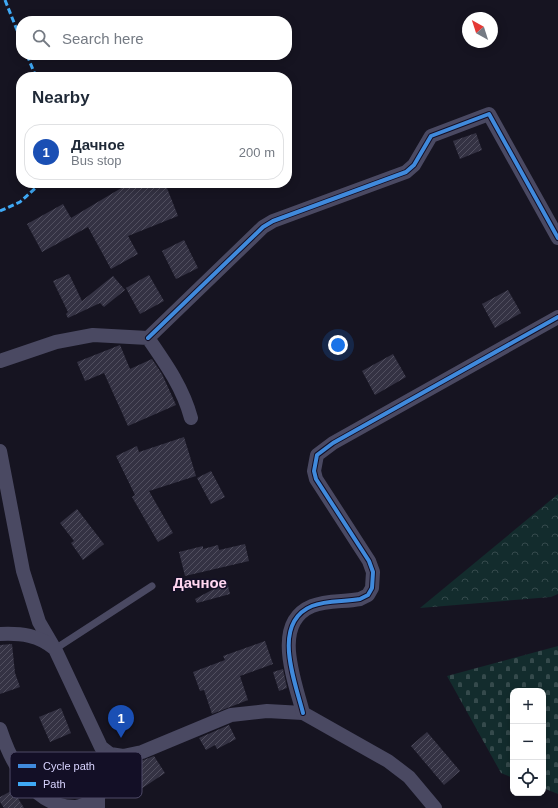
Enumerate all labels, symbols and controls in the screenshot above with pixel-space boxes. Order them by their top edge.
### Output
north arrow [462,12,498,48]
search box [16,16,292,60]
icon: search [30,27,52,49]
text: Search here [62,30,144,47]
text: Nearby [32,88,90,107]
text: Дачное [71,136,125,153]
text: 1 [42,145,50,160]
text: 200 m [239,145,275,160]
text: Bus stop [71,153,122,168]
your location [328,335,348,355]
district label: Дачное [173,574,227,591]
map controls [510,688,546,796]
button: + [510,688,546,724]
pin: 1 [108,705,134,738]
button: − [510,724,546,760]
legend [10,752,142,798]
text: Cycle path [43,760,95,772]
button: locate [510,760,546,796]
text: Path [43,778,66,790]

